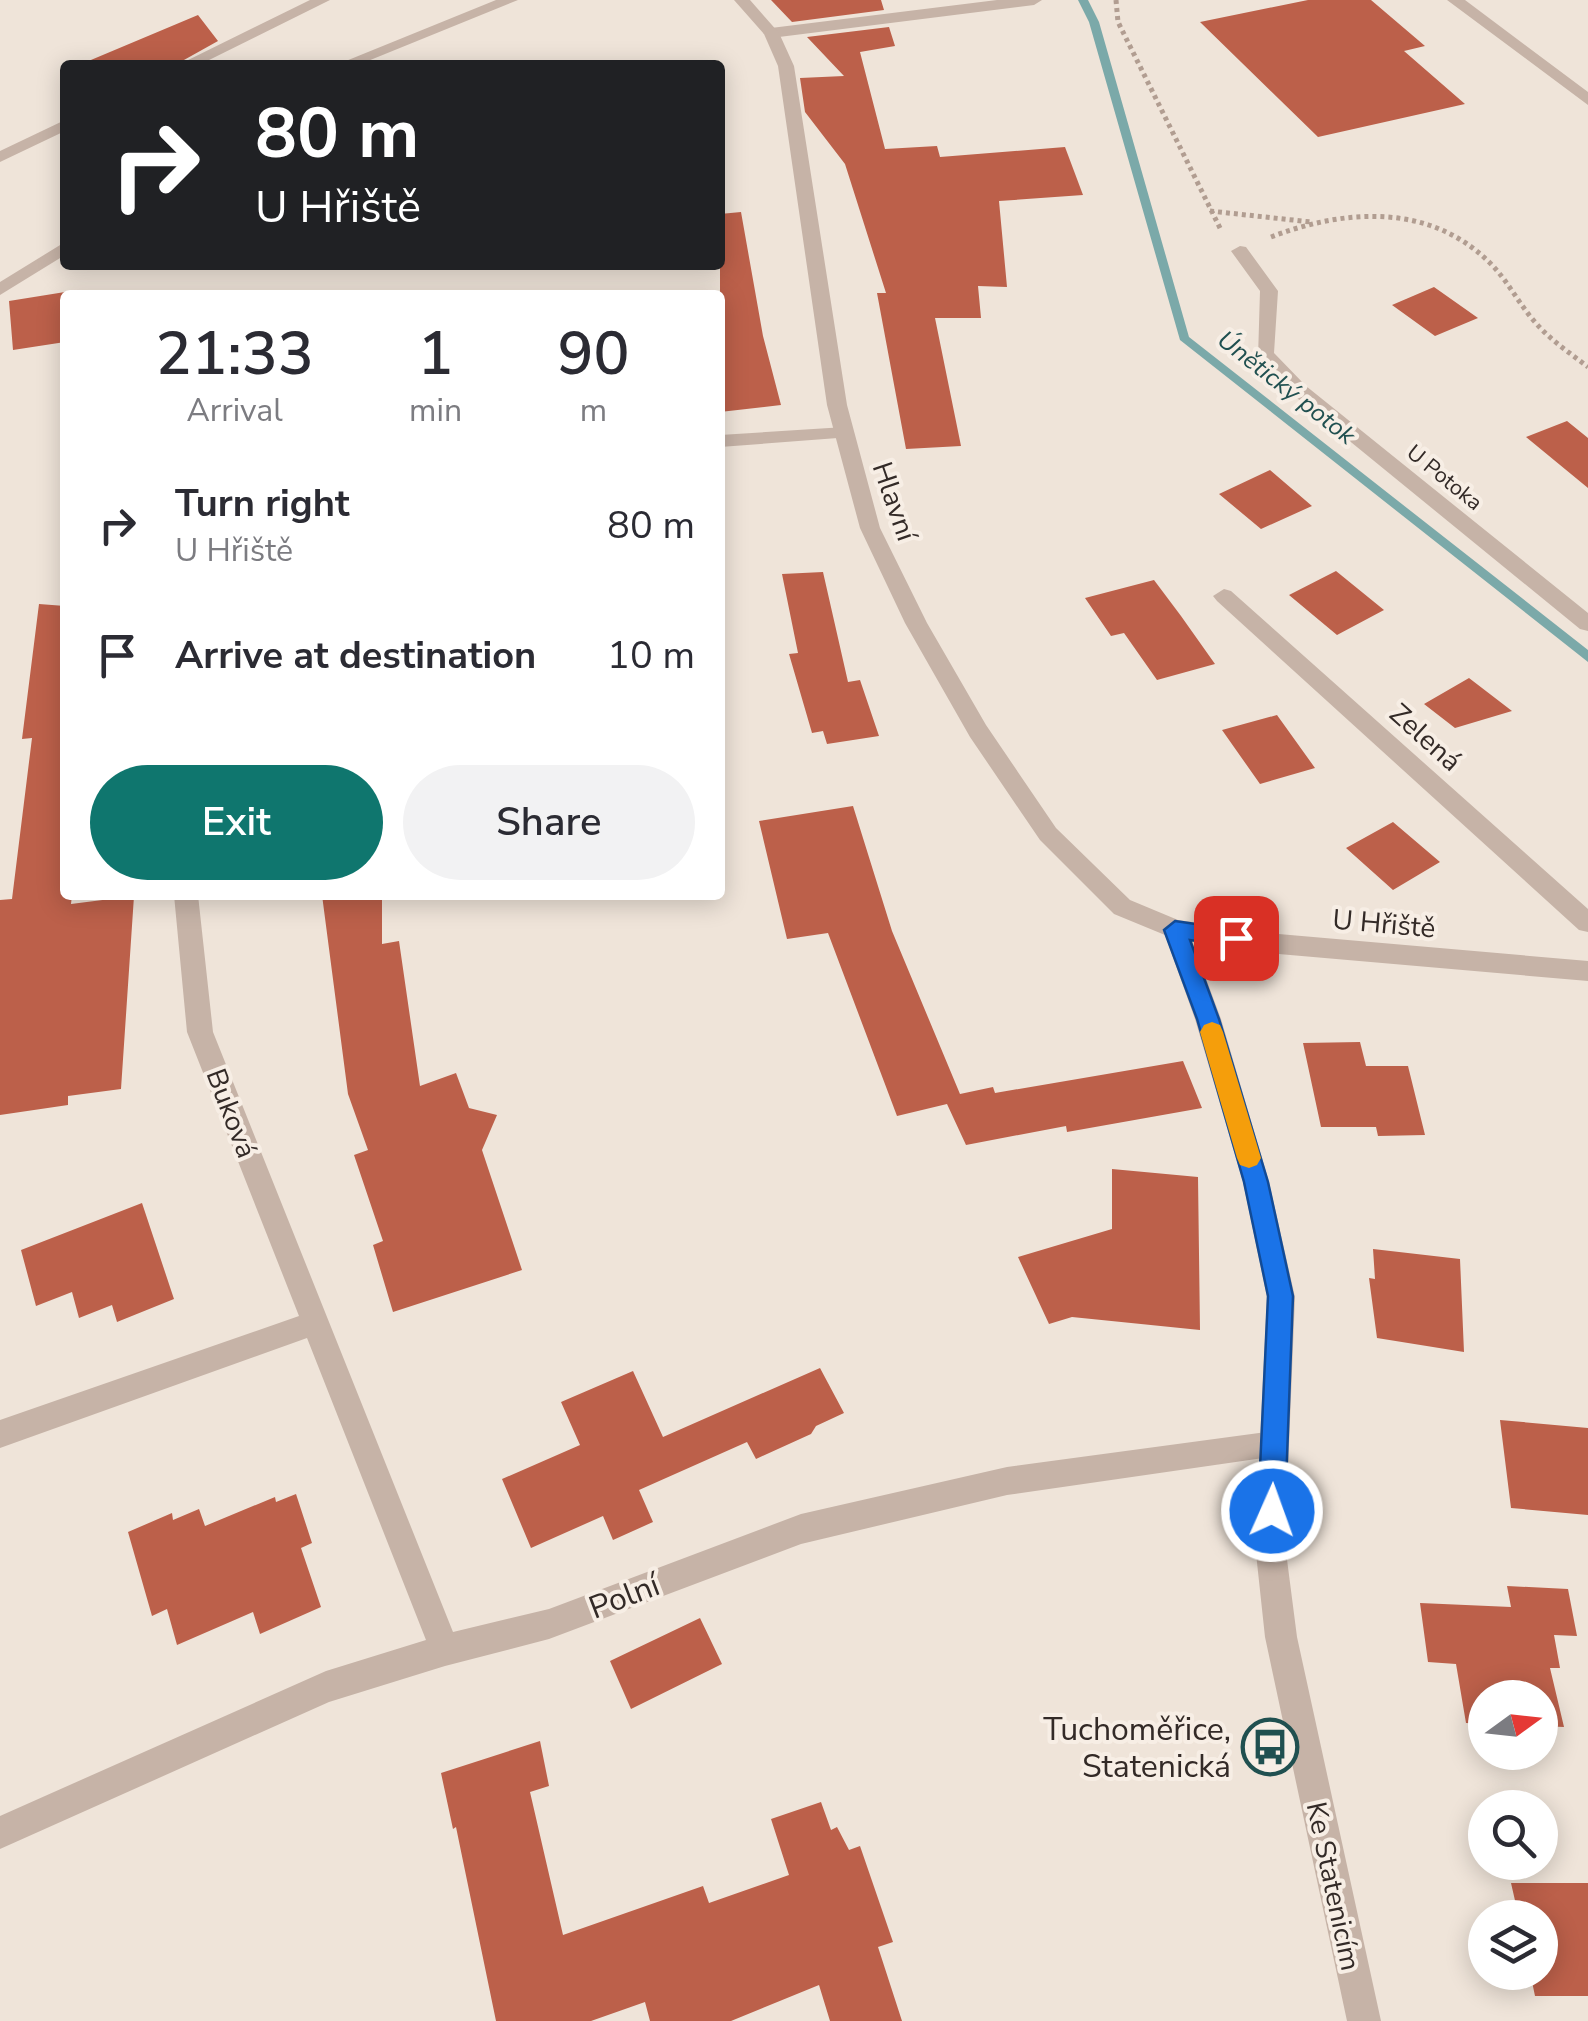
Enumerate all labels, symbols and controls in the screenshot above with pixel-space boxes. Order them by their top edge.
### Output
text: 80 m [255,86,419,182]
icon: right [90,100,220,230]
text: U Hřiště [255,177,421,238]
text: 21:33 [155,313,314,395]
text: 1 [418,313,454,395]
text: 90 [558,313,630,395]
water label: Únětický potok [1210,323,1364,453]
text: Arrival [186,389,283,432]
text: min [409,389,462,432]
text: m [580,389,607,432]
street label: U Potoka [1400,438,1489,518]
street label: Hlavní [863,457,926,547]
text: Turn right [175,478,350,529]
icon: right [90,498,145,553]
text: 80 m [607,500,695,551]
text: U Hřiště [175,529,293,572]
icon: arrive [90,628,145,683]
text: Arrive at destination [175,630,536,681]
text: 10 m [607,630,695,681]
street label: Zelená [1381,695,1470,780]
button: Exit [90,765,383,880]
button: Share [403,765,695,880]
pin [1194,896,1279,981]
street label: U Hřiště [1331,901,1437,947]
icon: arrive [1209,911,1264,966]
street label: Buková [197,1063,265,1163]
position arrow [1220,1459,1324,1563]
street label: Polní [583,1563,667,1630]
north arrow [1468,1680,1558,1770]
map controls [1468,1680,1558,1990]
place label: Tuchoměřice, Statenická [1043,1708,1231,1788]
bus stop icon: Tuchoměřice, Statenická [1240,1717,1300,1777]
button: search [1468,1790,1558,1880]
street label: Ke Statenicím [1297,1798,1369,1974]
button: layers [1468,1900,1558,1990]

